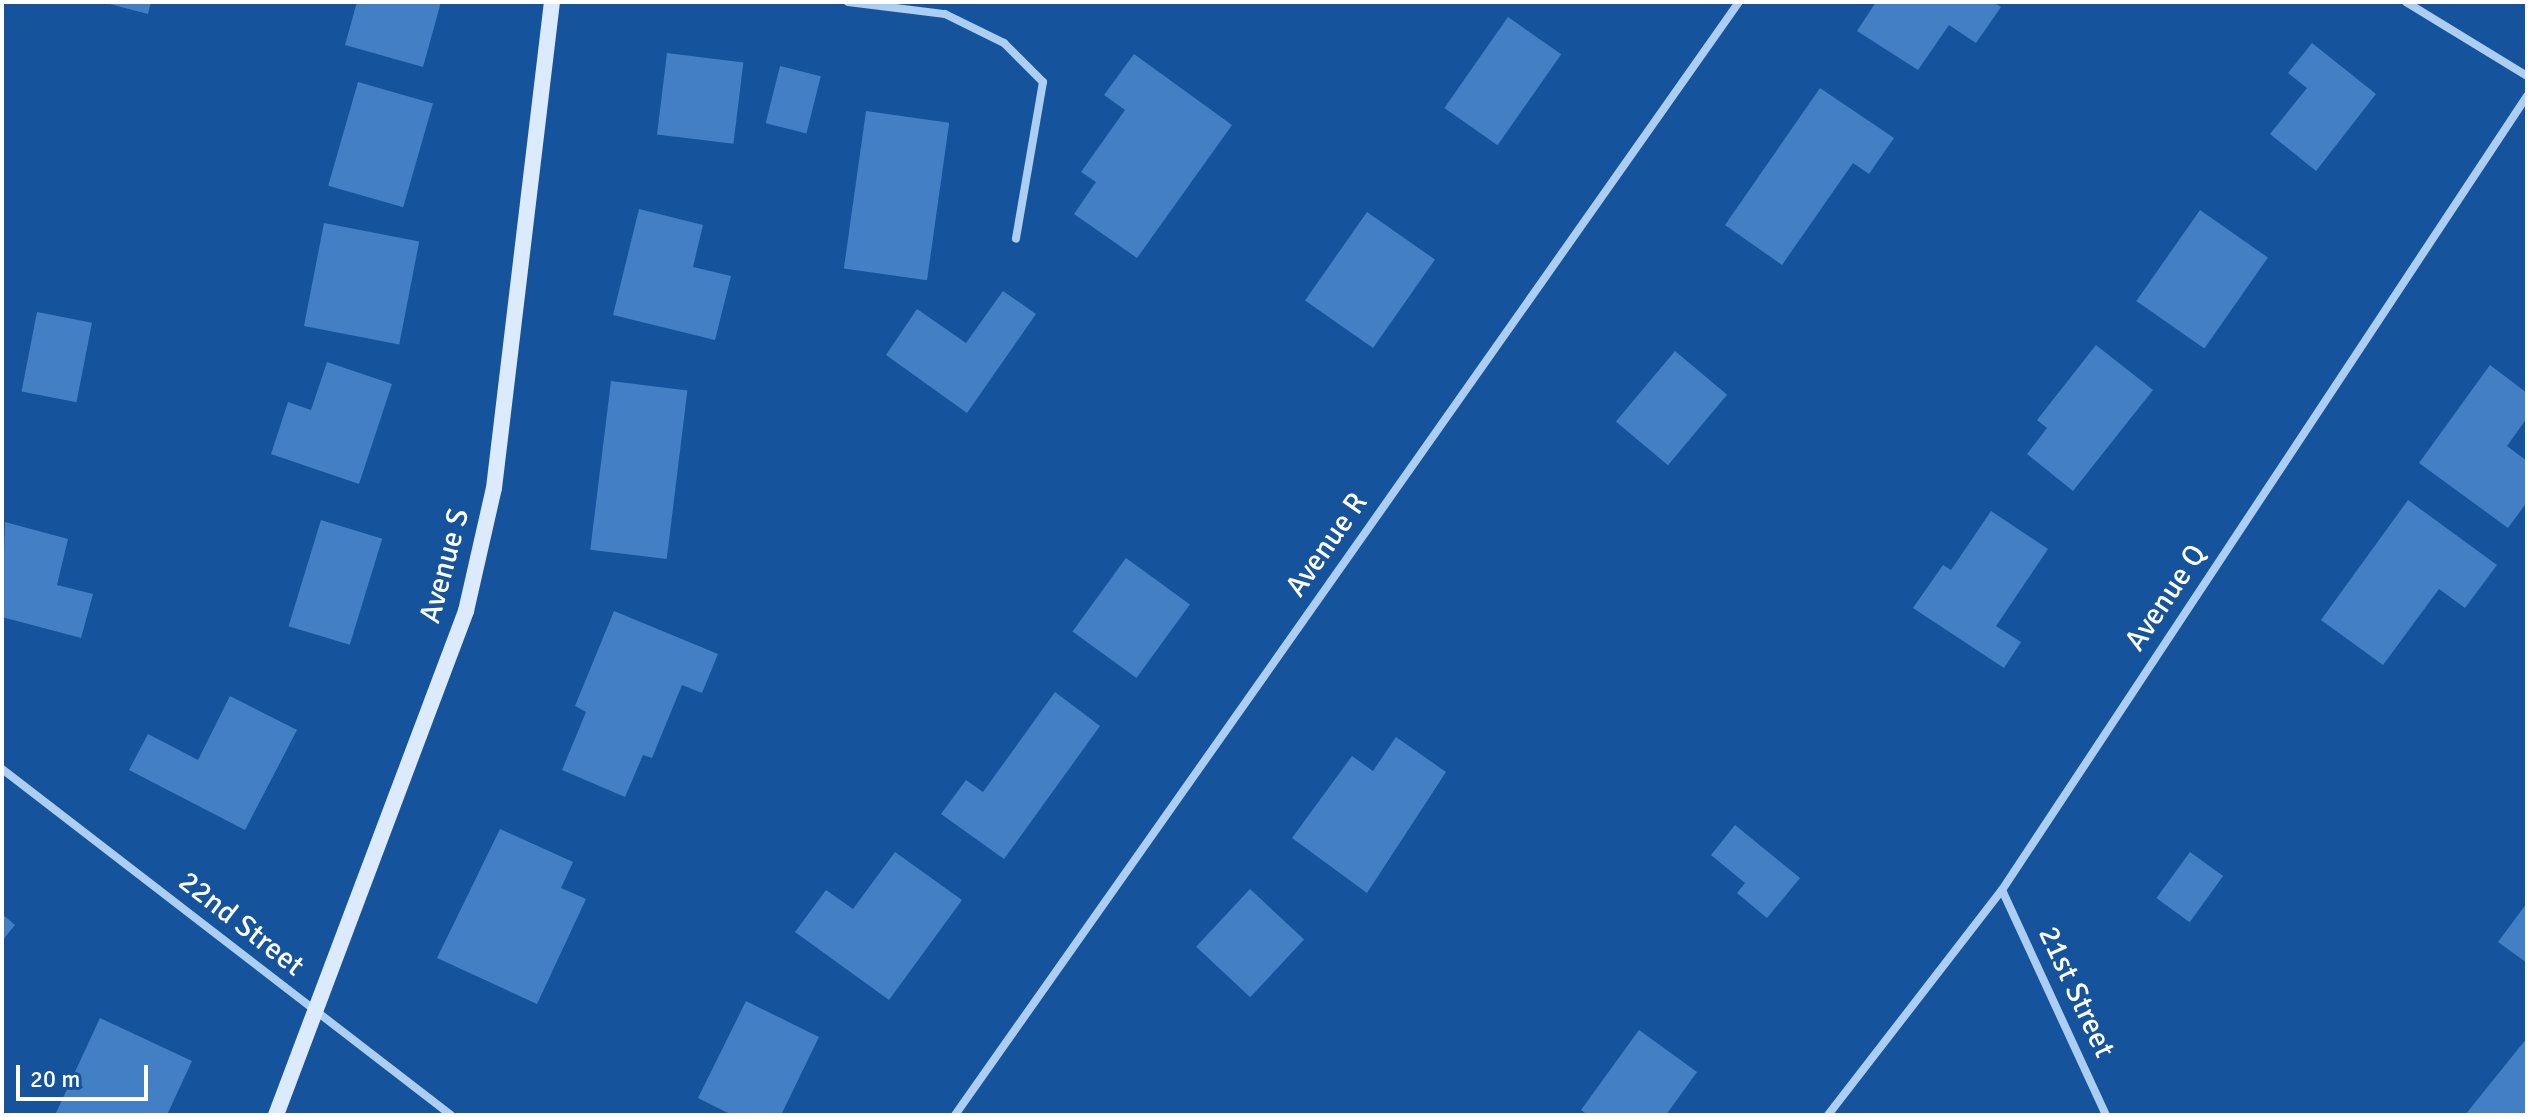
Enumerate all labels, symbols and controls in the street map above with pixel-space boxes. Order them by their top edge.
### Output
street label: Avenue R [1278,486,1376,604]
street label: Avenue S [412,505,478,627]
street label: Avenue Q [2118,538,2214,658]
street label: 22nd Street [171,864,311,984]
street label: 21st Street [2030,921,2122,1063]
scale bar [20,1049,152,1099]
text: 20 m [30,1064,80,1094]

